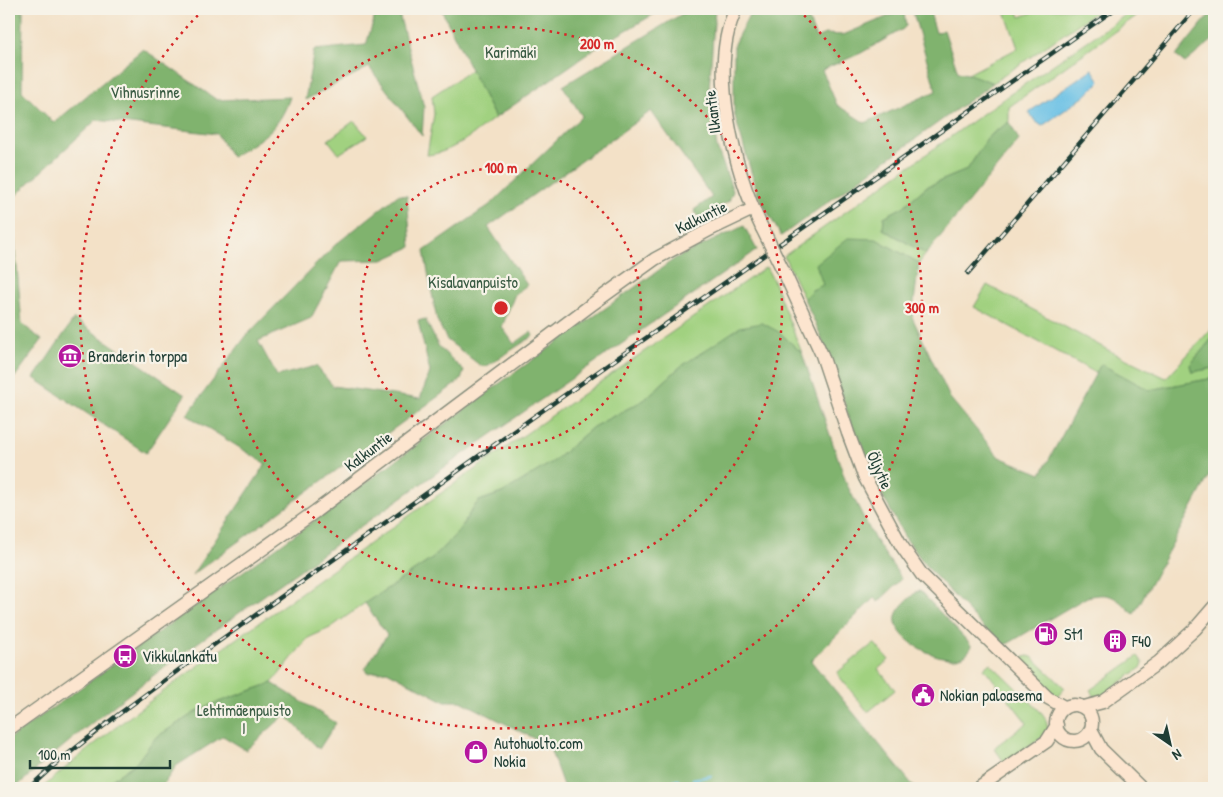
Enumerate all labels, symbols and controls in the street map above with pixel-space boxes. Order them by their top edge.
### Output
text: 200 m [580,33,614,54]
park label: Karimäki [485,41,537,63]
park label: Vihnusrinne [110,81,180,103]
street label: Ilkantie [698,88,726,135]
text: 100 m [485,157,517,178]
street label: Kalkuntie [672,195,731,239]
park label: Kisalavanpuisto [428,271,518,293]
text: 300 m [905,297,939,318]
centre of rings [492,299,510,317]
museum icon: Branderin torppa [57,343,83,369]
place label: Branderin torppa [88,345,187,367]
street label: Kalkuntie [340,425,397,476]
street label: Öljytie [862,448,898,493]
fuel station icon: St1 [1033,621,1059,647]
place label: St1 [1064,623,1083,645]
building icon: F40 [1102,628,1128,654]
place label: F40 [1131,630,1151,652]
bus stop icon: Vikkulankatu [112,643,138,669]
place label: Vikkulankatu [142,645,217,667]
public building icon: Nokian paloasema [910,682,936,708]
place label: Nokian paloasema [940,684,1042,706]
park label: Lehtimäenpuisto I [197,699,291,739]
north arrow [1146,720,1196,770]
place label: Autohuolto.com Nokia [494,732,583,772]
scale bar [30,737,170,769]
shop icon: Autohuolto.com Nokia [463,739,489,765]
text: 100 m [38,744,71,765]
text: N [1169,745,1186,765]

